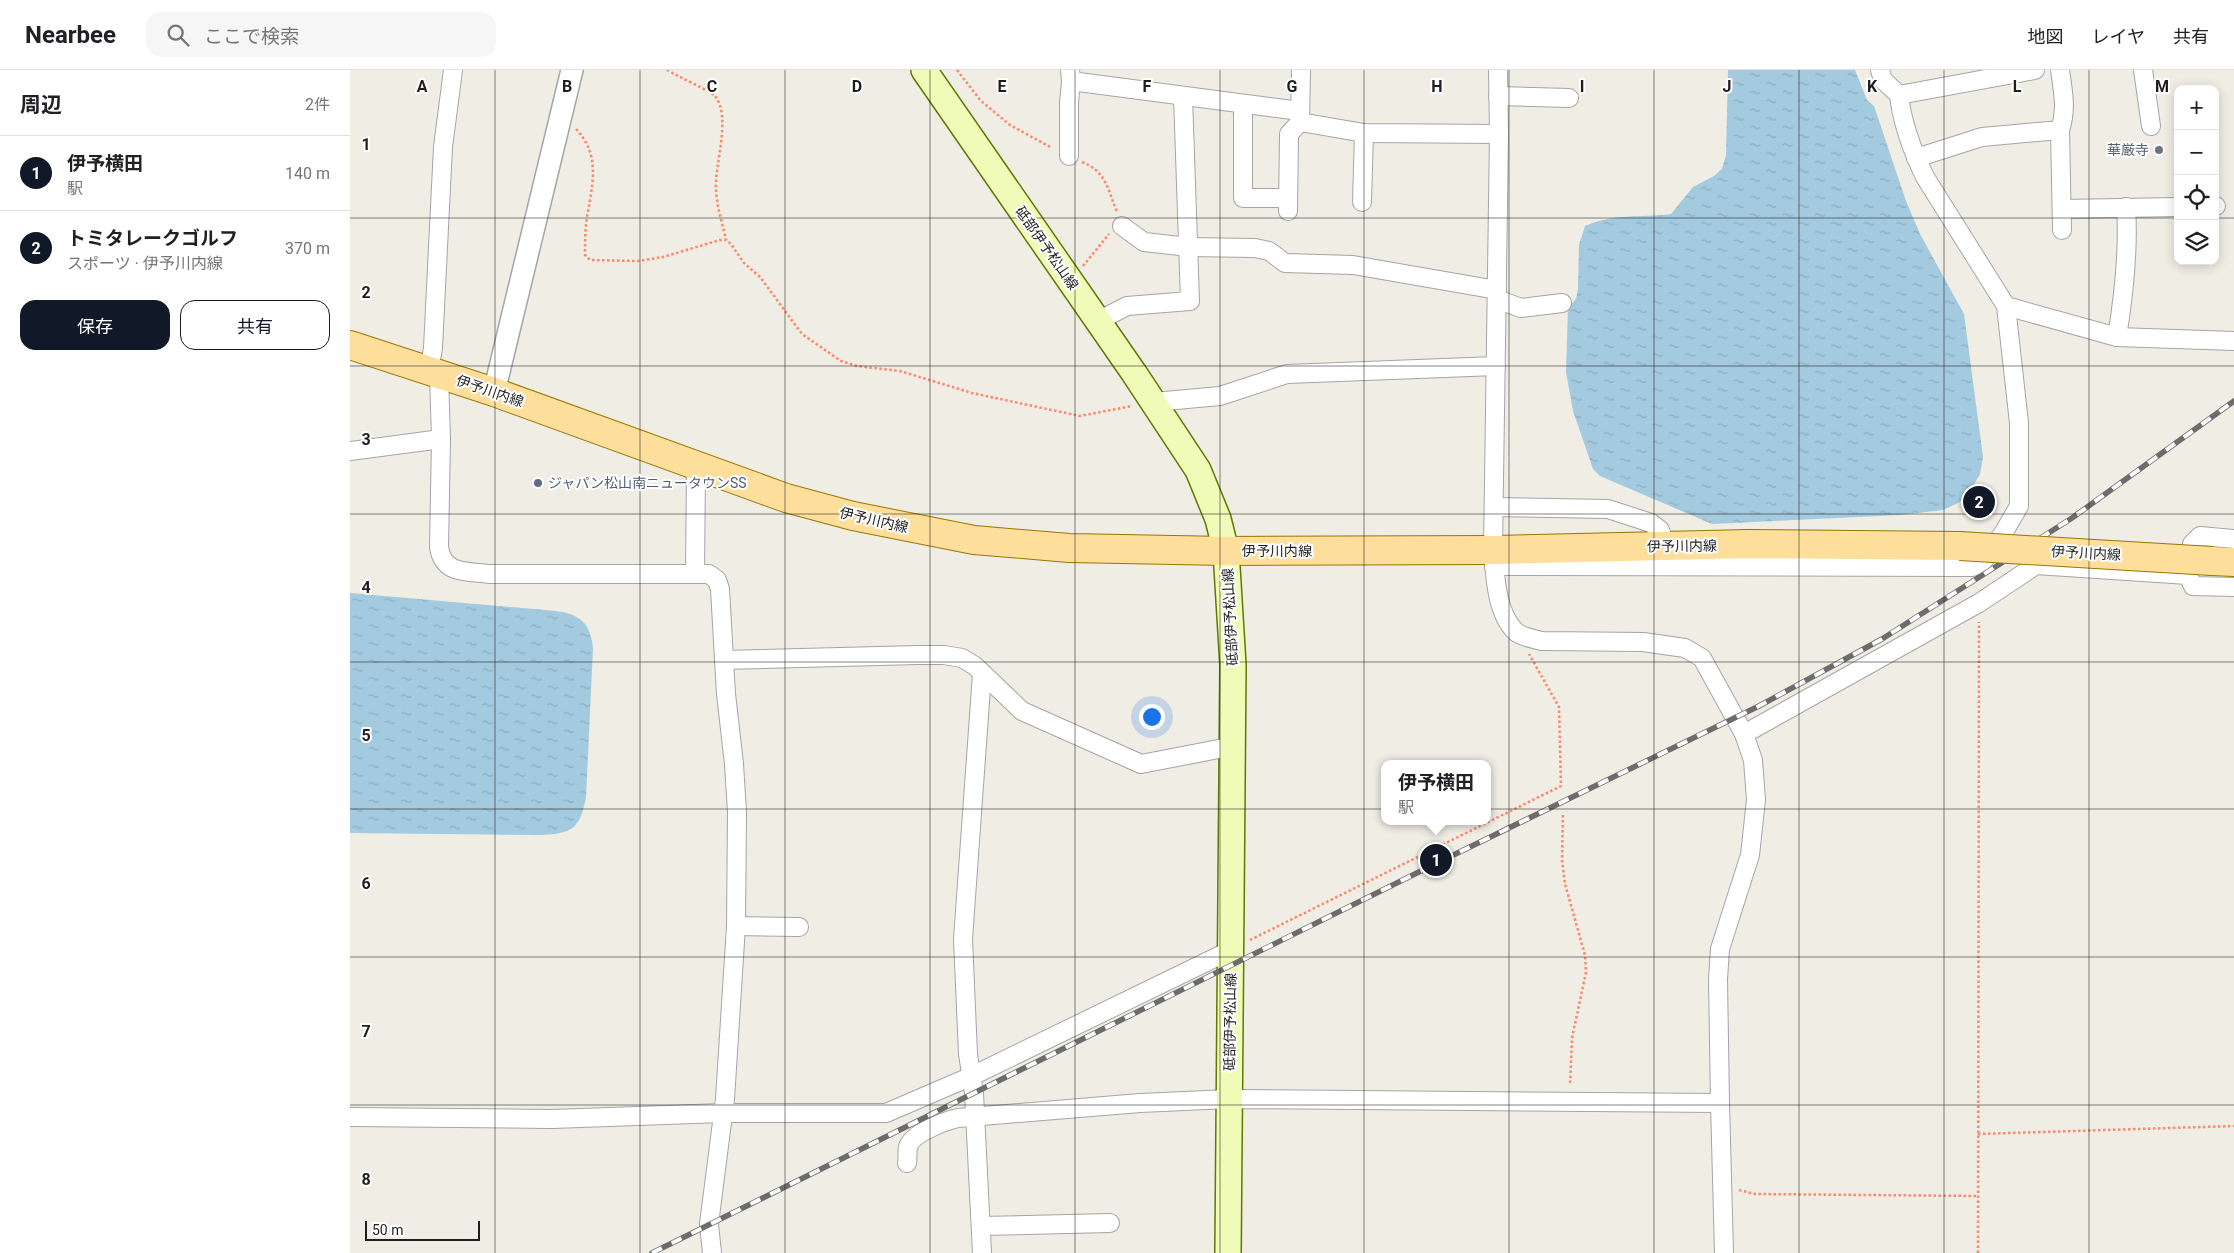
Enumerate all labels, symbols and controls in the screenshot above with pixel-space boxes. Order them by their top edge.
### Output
search box [146,12,496,57]
text: Nearbee [25,21,116,49]
icon: search [164,21,192,49]
text: ここで検索 [204,25,299,48]
text: 地図 [2028,26,2064,47]
text: レイヤ [2092,26,2145,47]
text: 共有 [2173,26,2209,47]
text: A [417,77,428,96]
text: B [562,77,572,96]
text: C [707,77,717,96]
text: D [852,77,862,96]
text: E [998,77,1007,96]
text: F [1143,77,1152,96]
text: G [1287,77,1298,96]
text: H [1431,77,1443,96]
text: I [1580,77,1584,96]
text: J [1723,77,1731,96]
text: K [1867,77,1878,96]
text: L [2013,77,2022,96]
text: M [2155,77,2169,96]
map controls [2174,85,2219,265]
button: + [2174,85,2219,130]
text: 周辺 [20,93,62,117]
text: 2件 [305,95,330,114]
button: − [2174,130,2219,175]
text: 1 [361,135,371,154]
place label: 華厳寺 [2107,142,2149,158]
marker: 華厳寺 [2153,144,2165,156]
text: 伊予横田 [67,152,143,175]
text: 1 [31,164,41,183]
text: 140 m [285,164,330,183]
button: locate [2174,175,2219,220]
text: 駅 [67,179,83,198]
street label: 砥部伊予松山線 [1012,203,1082,293]
button: layers [2174,220,2219,265]
text: トミタレークゴルフ [67,227,238,250]
text: 2 [31,239,41,258]
text: 370 m [285,239,330,258]
text: スポーツ · 伊予川内線 [67,254,223,273]
text: 2 [361,283,371,302]
button: 保存 [20,300,170,350]
button: 共有 [180,300,330,350]
street label: 伊予川内線 [454,372,526,410]
text: 3 [361,430,371,449]
place label: ジャパン松山南ニュータウンSS [548,475,747,491]
marker: ジャパン松山南ニュータウンSS [532,477,544,489]
pin: 2 [1963,483,1995,521]
street label: 伊予川内線 [838,504,910,536]
street label: 伊予川内線 [1647,537,1717,555]
street label: 伊予川内線 [1242,543,1312,559]
street label: 伊予川内線 [2051,543,2121,563]
street label: 砥部伊予松山線 [1219,568,1241,666]
text: 4 [361,578,371,597]
your location [1139,704,1165,730]
text: 5 [361,726,371,745]
popup [1381,760,1491,825]
text: 伊予横田 [1398,771,1474,794]
text: 駅 [1398,798,1414,817]
pin: 1 [1420,841,1452,879]
text: 6 [361,874,371,893]
street label: 砥部伊予松山線 [1221,973,1239,1071]
text: 7 [361,1022,371,1041]
text: 8 [361,1170,371,1189]
scale bar [365,1218,480,1241]
text: 50 m [372,1222,404,1238]

